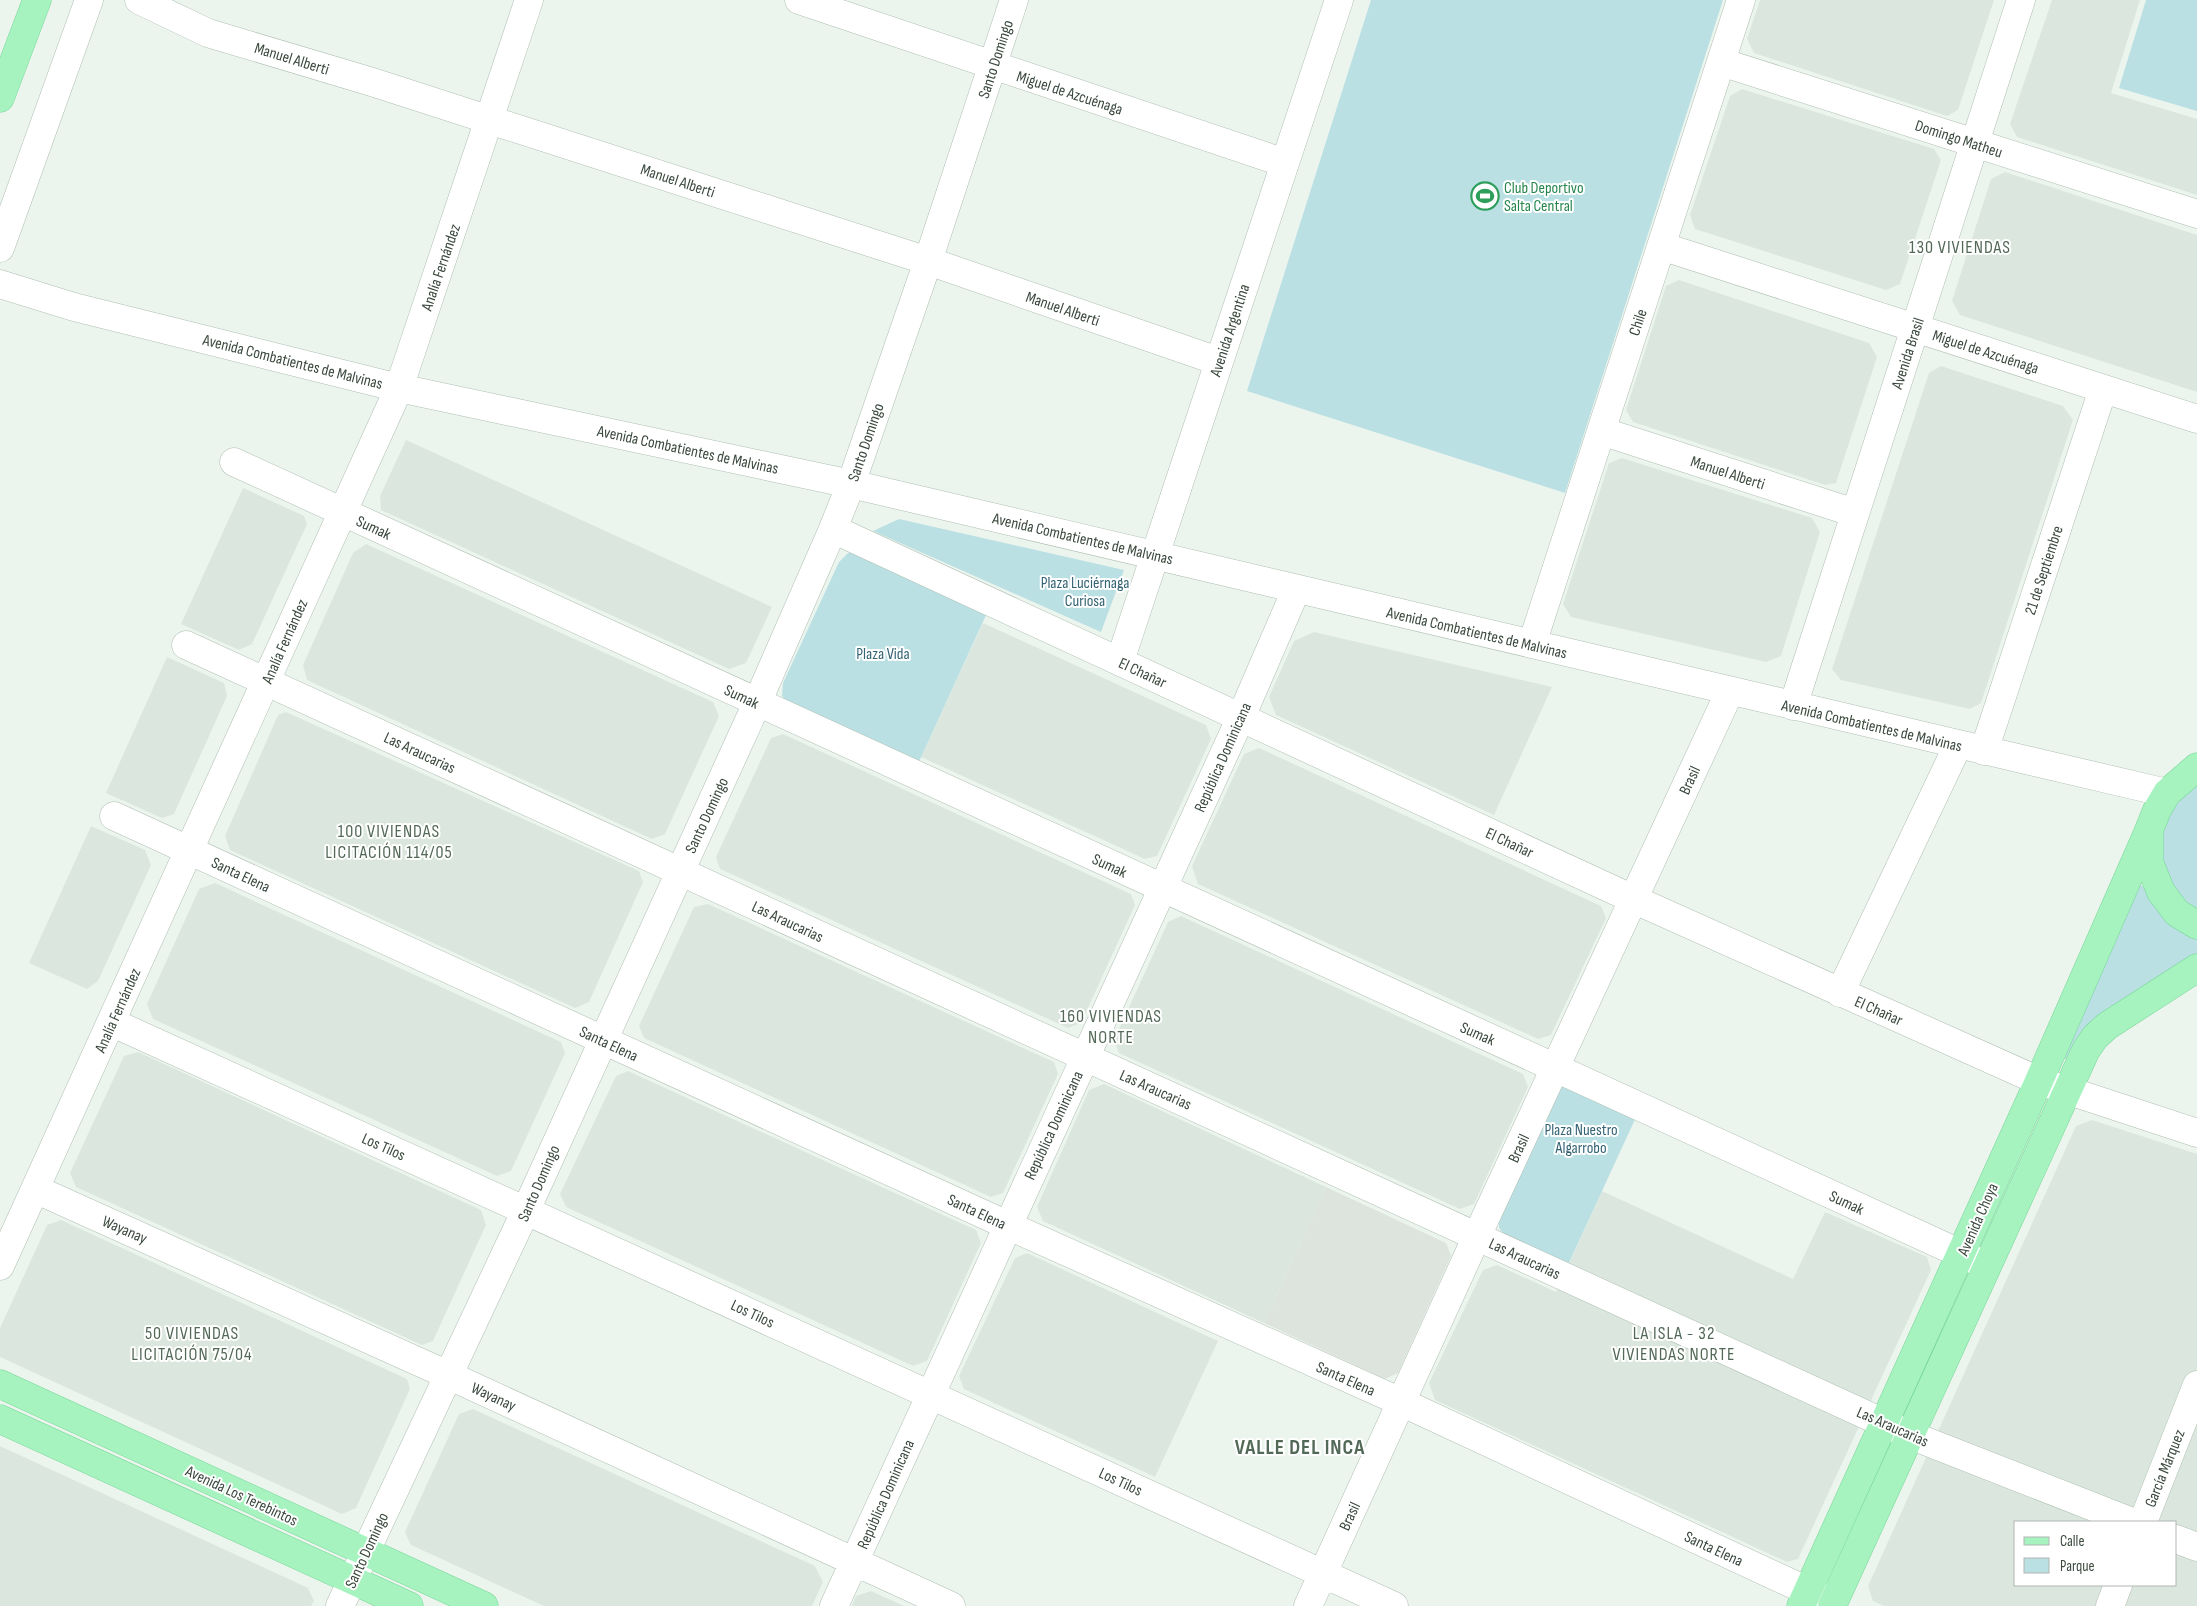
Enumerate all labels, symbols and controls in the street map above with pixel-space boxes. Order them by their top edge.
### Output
street label: Santo Domingo [975,18,1018,101]
street label: Manuel Alberti [252,39,331,80]
street label: Miguel de Azcuénaga [1014,67,1125,120]
street label: Domingo Matheu [1913,116,2005,162]
street label: Manuel Alberti [638,161,717,202]
place label: Club Deportivo Salta Central [1504,179,1584,216]
sports icon: Club Deportivo Salta Central [1470,181,1500,211]
street label: Analía Fernández [417,221,465,314]
district label: 130 VIVIENDAS [1909,237,2011,258]
street label: Avenida Argentina [1206,282,1254,380]
street label: Manuel Alberti [1023,288,1102,331]
street label: Chile [1625,307,1652,338]
street label: Avenida Brasil [1888,315,1929,392]
street label: Miguel de Azcuénaga [1930,326,2041,379]
street label: Avenida Combatientes de Malvinas [200,331,385,394]
street label: Santo Domingo [844,401,889,484]
street label: Avenida Combatientes de Malvinas [594,422,780,479]
street label: Manuel Alberti [1688,453,1767,494]
street label: Avenida Combatientes de Malvinas [990,509,1175,570]
street label: Sumak [353,512,394,545]
street label: 21 de Septiembre [2021,524,2068,617]
park label: Plaza Luciérnaga Curiosa [1041,574,1129,611]
street label: Analía Fernández [258,596,313,688]
street label: Avenida Combatientes de Malvinas [1384,603,1569,664]
park label: Plaza Vida [856,645,910,664]
street label: El Chañar [1115,654,1170,693]
street label: Sumak [721,681,762,714]
street label: Avenida Combatientes de Malvinas [1779,696,1964,757]
street label: República Dominicana [1191,700,1256,815]
street label: Las Araucarias [381,729,458,778]
street label: Brasil [1676,763,1705,798]
street label: Santo Domingo [682,775,733,857]
district label: 100 VIVIENDAS LICITACIÓN 114/05 [325,821,453,863]
street label: El Chañar [1482,824,1537,863]
street label: Sumak [1089,850,1130,883]
street label: Santa Elena [208,854,273,897]
street label: Las Araucarias [749,898,826,947]
street label: Analía Fernández [91,965,146,1057]
street label: El Chañar [1851,992,1906,1030]
district label: 160 VIVIENDAS NORTE [1060,1006,1162,1048]
street label: Sumak [1457,1018,1498,1050]
street label: Santa Elena [576,1023,641,1066]
street label: Las Araucarias [1117,1066,1194,1115]
street label: República Dominicana [1021,1068,1088,1183]
park label: Plaza Nuestro Algarrobo [1544,1121,1618,1158]
street label: Los Tilos [359,1129,408,1165]
street label: Brasil [1505,1131,1534,1166]
street label: Santo Domingo [514,1143,565,1225]
street label: Avenida Choya [1954,1180,2003,1260]
street label: Sumak [1826,1187,1867,1220]
street label: Santa Elena [944,1191,1009,1234]
street label: Wayanay [99,1212,150,1249]
street label: Las Araucarias [1486,1235,1563,1284]
street label: Los Tilos [728,1296,777,1333]
district label: 50 VIVIENDAS LICITACIÓN 75/04 [131,1323,253,1365]
district label: LA ISLA - 32 VIVIENDAS NORTE [1613,1323,1735,1365]
street label: Santa Elena [1313,1358,1378,1401]
street label: Wayanay [468,1379,519,1416]
street label: Las Araucarias [1854,1403,1931,1452]
street label: García Márquez [2141,1427,2190,1510]
district label: VALLE DEL INCA [1235,1435,1365,1460]
street label: República Dominicana [854,1437,919,1552]
street label: Avenida Los Terebintos [181,1462,301,1531]
street label: Los Tilos [1096,1464,1145,1501]
street label: Brasil [1336,1499,1365,1534]
street label: Santo Domingo [342,1510,393,1592]
legend [2014,1521,2177,1586]
street label: Santa Elena [1681,1528,1746,1571]
text: Calle [2060,1532,2084,1551]
text: Parque [2060,1557,2095,1576]

